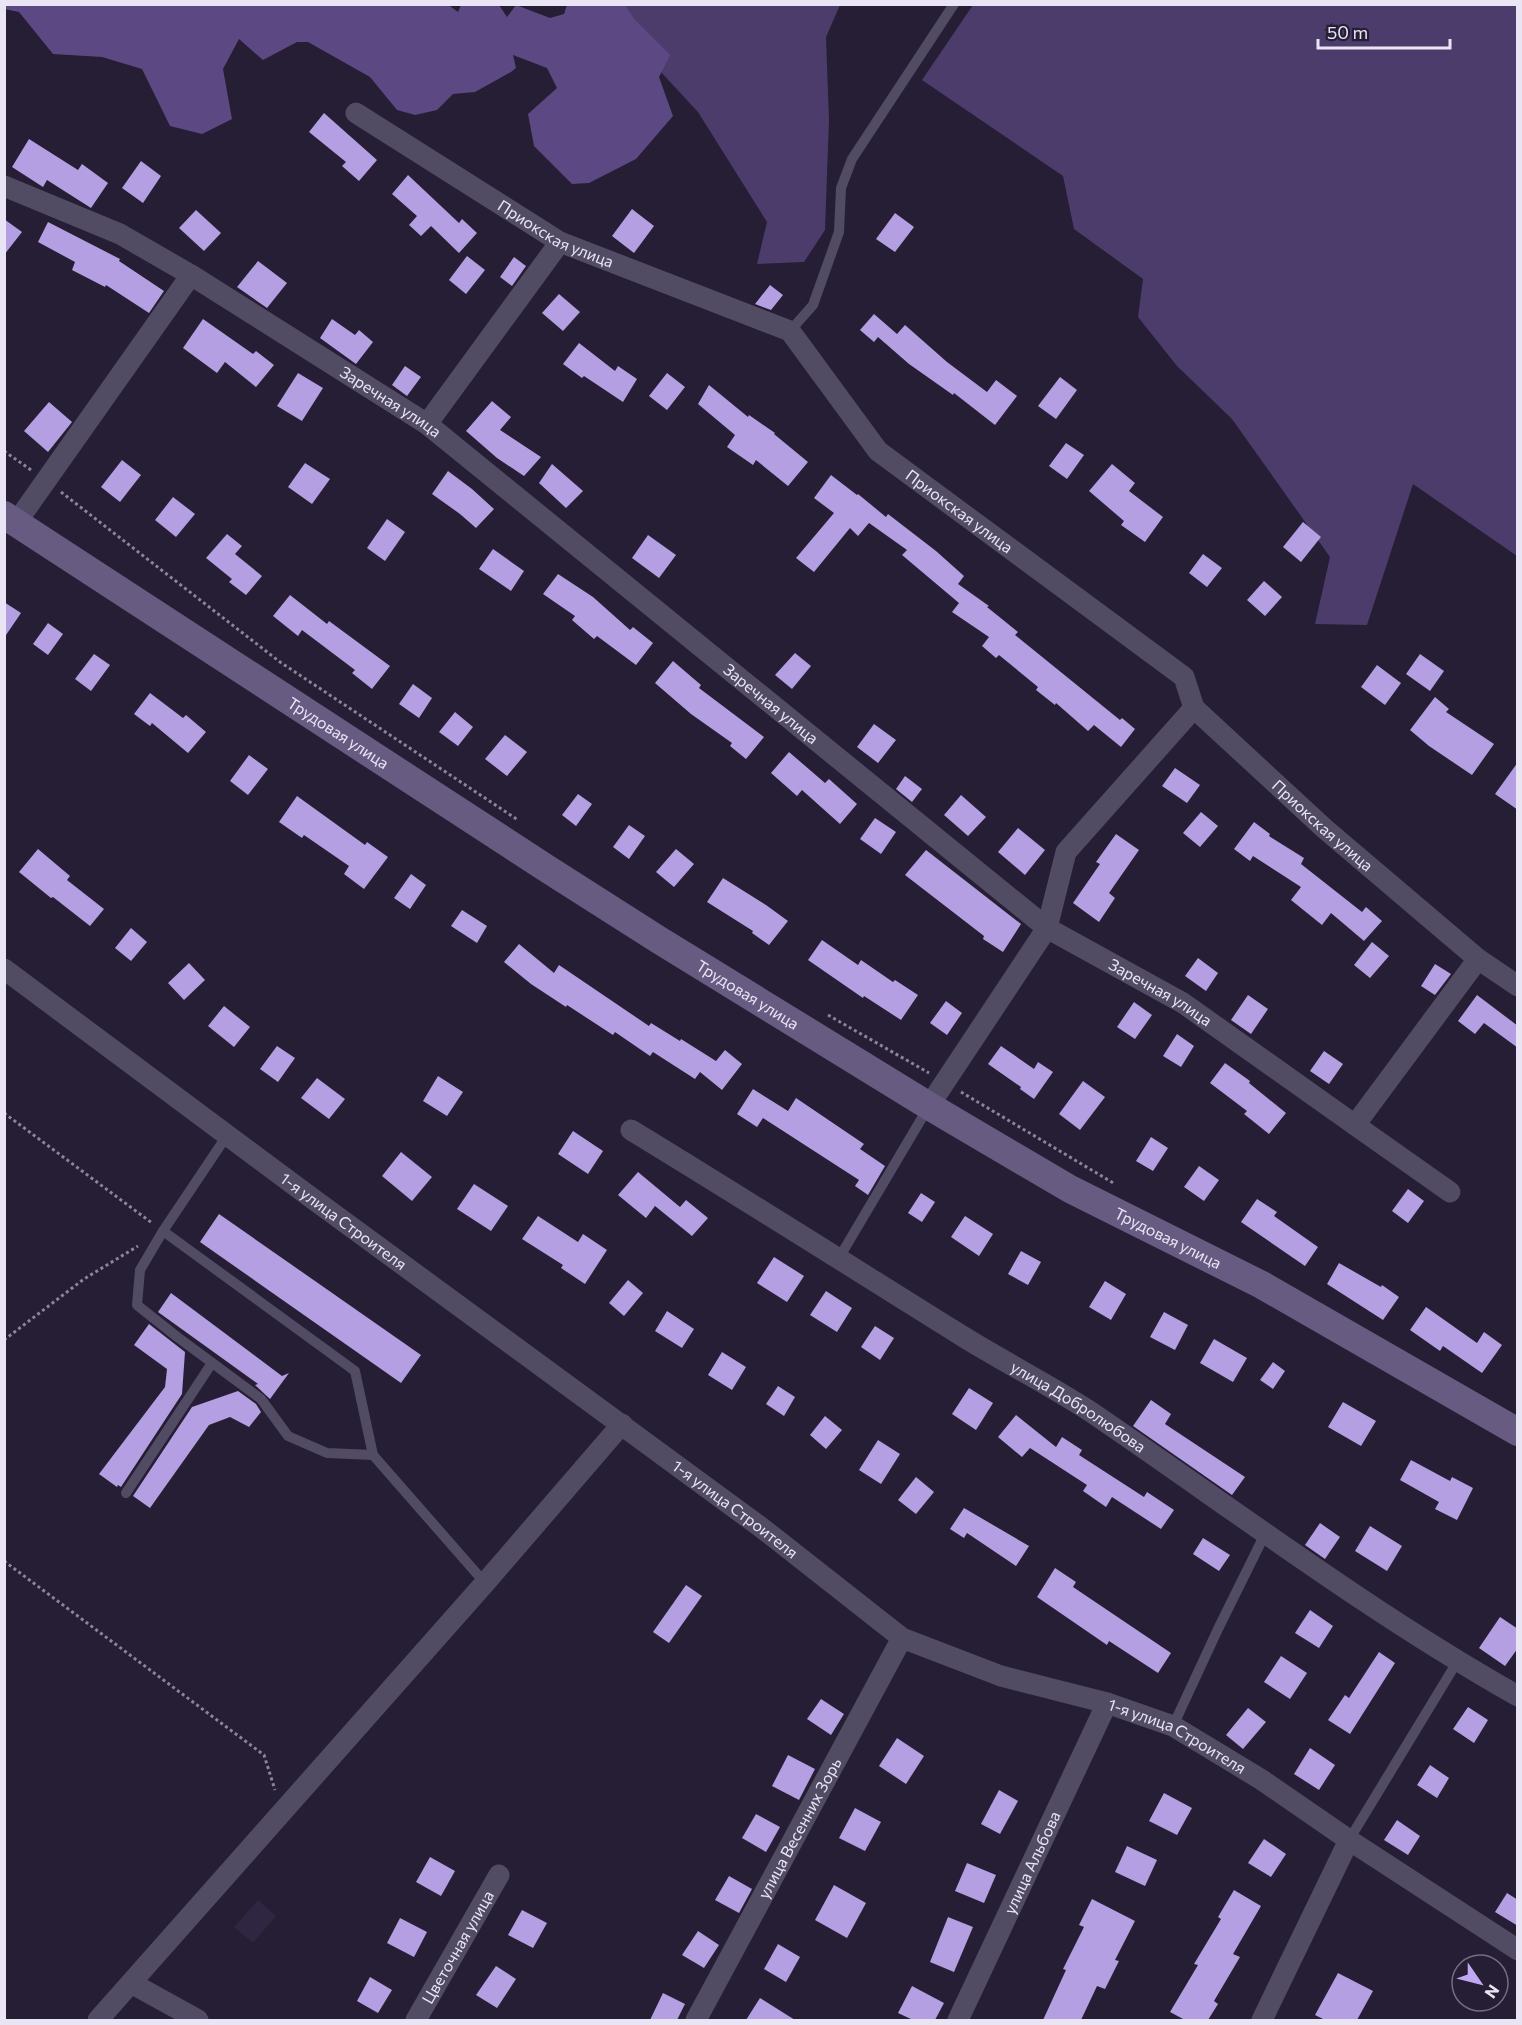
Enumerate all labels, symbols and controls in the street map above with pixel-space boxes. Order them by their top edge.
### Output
scale bar [1318,12,1450,50]
text: 50 m [1327,21,1368,43]
street label: Приокская улица [495,195,617,271]
street label: Заречная улица [337,362,445,441]
street label: Приокская улица [902,465,1017,556]
street label: Заречная улица [720,659,823,747]
street label: Трудовая улица [284,692,393,772]
street label: Приокская улица [1269,775,1377,875]
street label: Заречная улица [1106,954,1216,1030]
street label: Трудовая улица [693,955,803,1033]
street label: 1-я улица Строителя [277,1168,411,1273]
street label: Трудовая улица [1112,1203,1225,1272]
street label: улица Добролюбова [1008,1357,1150,1456]
street label: 1-я улица Строителя [669,1456,802,1562]
street label: 1-я улица Строителя [1106,1694,1250,1777]
street label: улица Весенних Зорь [753,1754,845,1902]
street label: улица Альбова [999,1808,1064,1917]
street label: Цветочная улица [417,1887,497,2007]
north arrow [1450,1953,1510,2013]
text: N [1481,1982,1504,2002]

